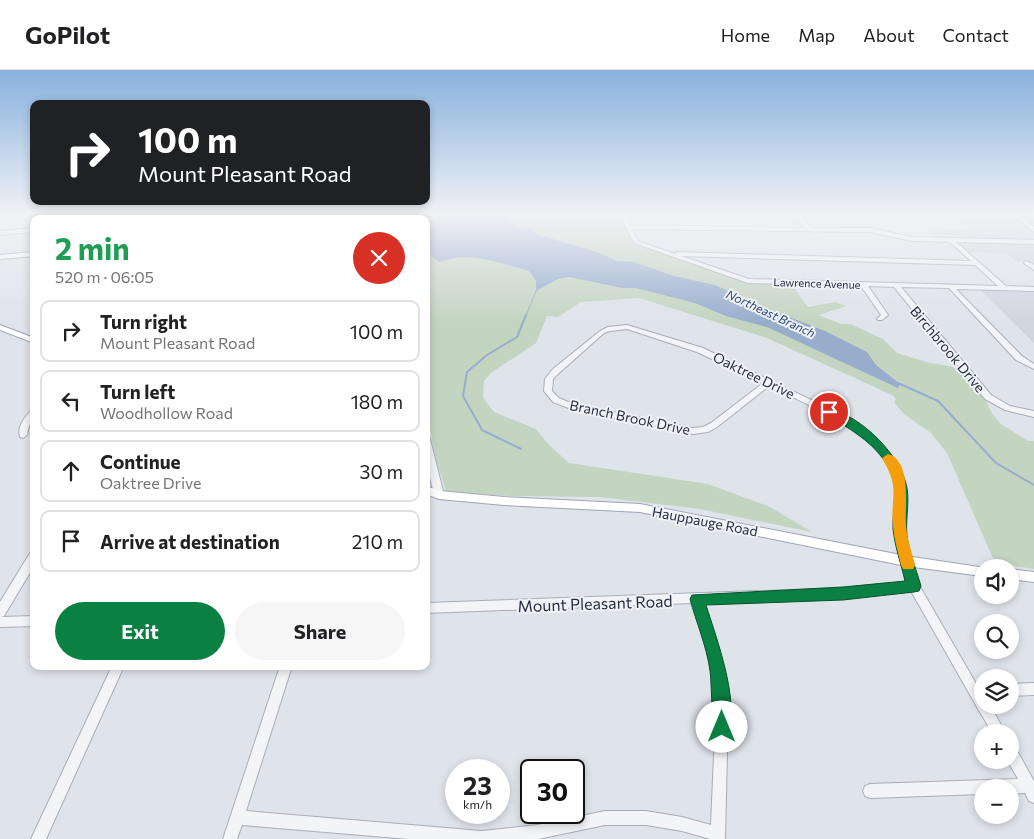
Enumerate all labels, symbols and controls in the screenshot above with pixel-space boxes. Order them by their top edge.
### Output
text: GoPilot [25,20,110,49]
text: Home [721,24,770,46]
text: Map [798,24,835,46]
text: About [863,24,915,46]
text: Contact [943,24,1009,46]
text: 100 m [138,117,238,160]
icon: right [55,120,120,185]
text: Mount Pleasant Road [138,160,352,187]
text: 2 min [55,229,130,266]
button: close [353,232,405,284]
text: 520 m · 06:05 [55,267,154,286]
street label: Lawrence Avenue [773,275,861,291]
water label: Northeast Branch [724,286,818,340]
street label: Birchbrook Drive [907,302,989,396]
text: Turn right [100,310,187,333]
icon: right [57,317,85,345]
text: 100 m [350,320,403,343]
text: Mount Pleasant Road [100,333,255,352]
street label: Oaktree Drive [710,348,798,402]
text: Turn left [100,380,175,403]
icon: left [57,387,85,415]
text: 180 m [351,390,403,413]
pin [808,391,850,433]
street label: Branch Brook Drive [568,396,692,438]
icon: arrive [815,398,843,426]
text: Woodhollow Road [100,403,233,422]
text: Continue [100,450,180,473]
icon: ahead [57,457,85,485]
text: 30 m [360,460,403,483]
text: Oaktree Drive [100,473,201,492]
street label: Hauppauge Road [651,502,759,540]
icon: arrive [57,527,85,555]
text: Arrive at destination [100,530,280,553]
text: 210 m [352,530,403,553]
map controls [974,559,1019,824]
button: sound [974,559,1019,604]
street label: Mount Pleasant Road [517,591,673,615]
button: Exit [55,602,225,660]
button: Share [235,602,405,660]
button: search [974,614,1019,659]
button: layers [974,669,1019,714]
position arrow [695,700,747,752]
button: + [974,724,1019,769]
speed limit sign: 30 [520,759,585,824]
text: 23 [463,770,492,800]
button: − [974,779,1019,824]
text: km/h [463,797,492,811]

